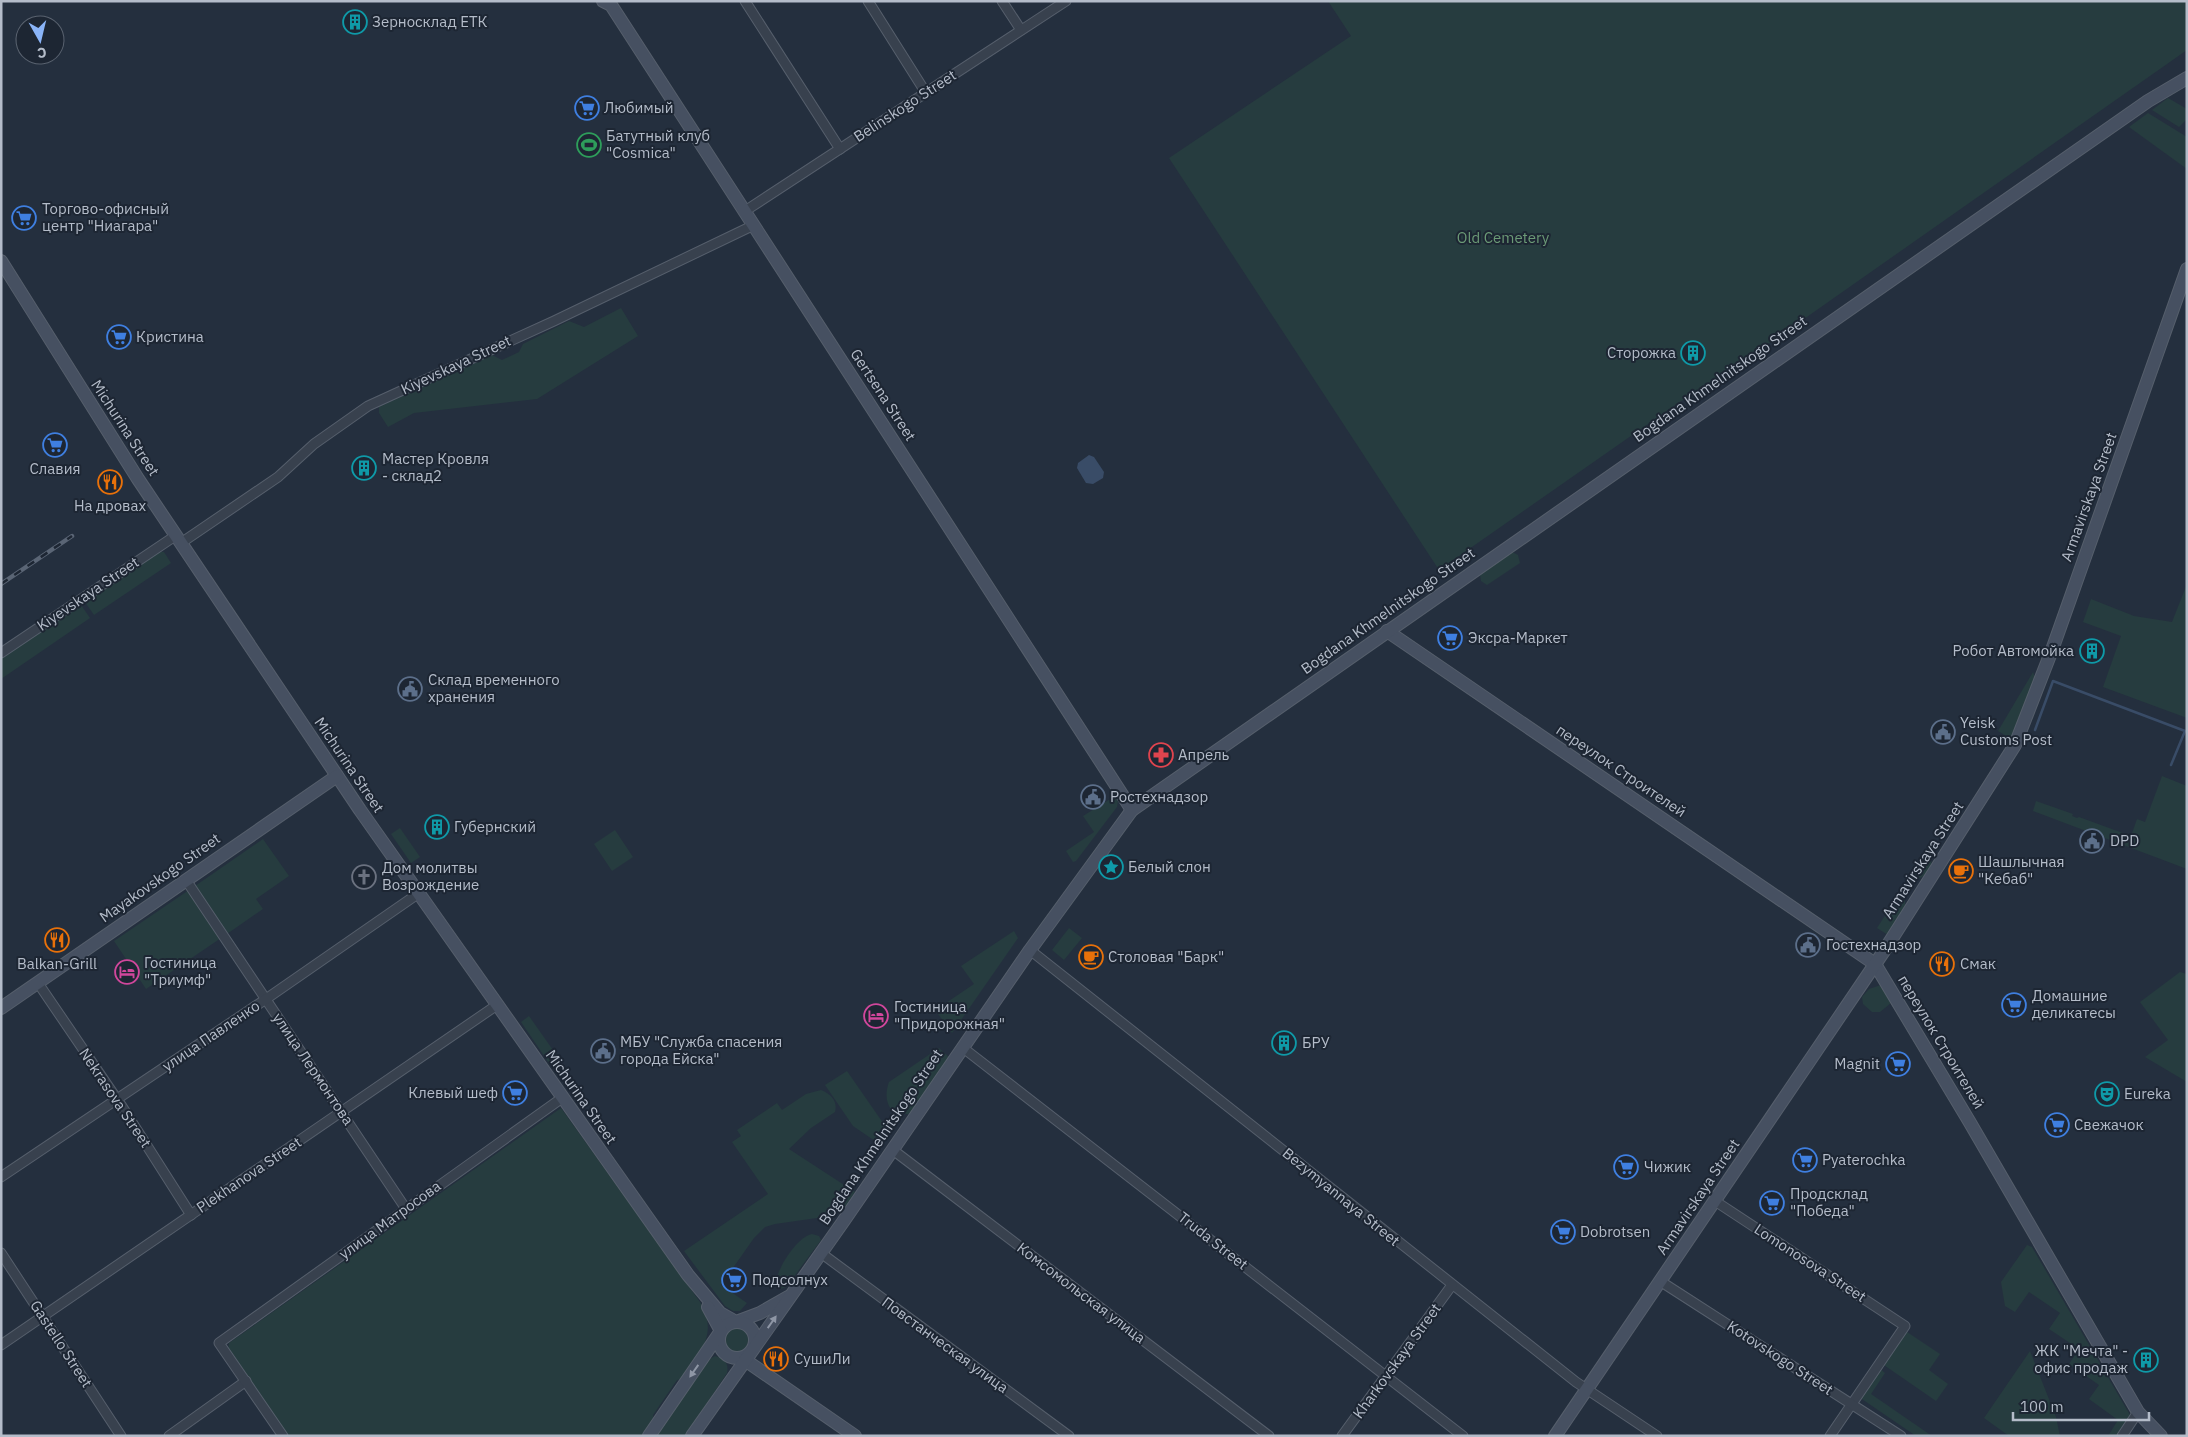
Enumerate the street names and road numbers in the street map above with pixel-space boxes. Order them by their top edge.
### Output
street label: Belinskogo Street [850,65,960,146]
street label: Bogdana Khmelnitskogo Street [1629,311,1810,446]
street label: Kiyevskaya Street [398,331,514,398]
street label: Gertsena Street [847,345,920,444]
street label: Michurina Street [87,376,164,479]
street label: Armavirskaya Street [2056,430,2121,564]
street label: Bogdana Khmelnitskogo Street [1297,543,1478,678]
street label: Kiyevskaya Street [33,552,142,635]
street label: Michurina Street [311,713,388,816]
street label: переулок Строителей [1553,720,1690,821]
street label: Armavirskaya Street [1878,798,1968,922]
street label: Mayakovskogo Street [96,829,224,926]
street label: переулок Строителей [1894,971,1989,1112]
street label: улица Павленко [158,996,263,1075]
street label: улица Лермонтова [269,1009,358,1129]
street label: Nekrasova Street [75,1044,156,1151]
street label: Bogdana Khmelnitskogo Street [815,1045,947,1228]
street label: Michurina Street [542,1046,621,1148]
street label: Plekhanova Street [193,1132,305,1217]
street label: Armavirskaya Street [1652,1135,1743,1258]
street label: Bezymyannaya Street [1279,1143,1404,1250]
street label: улица Матросова [335,1176,444,1263]
street label: Truda Street [1175,1207,1252,1274]
street label: Lomonosova Street [1751,1219,1870,1306]
street label: Комсомольская улица [1013,1238,1149,1347]
street label: Повстанческая улица [878,1292,1012,1397]
street label: Gastello Street [26,1297,97,1391]
street label: Kharkovskaya Street [1348,1299,1445,1422]
street label: Kotovskogo Street [1724,1316,1837,1399]

